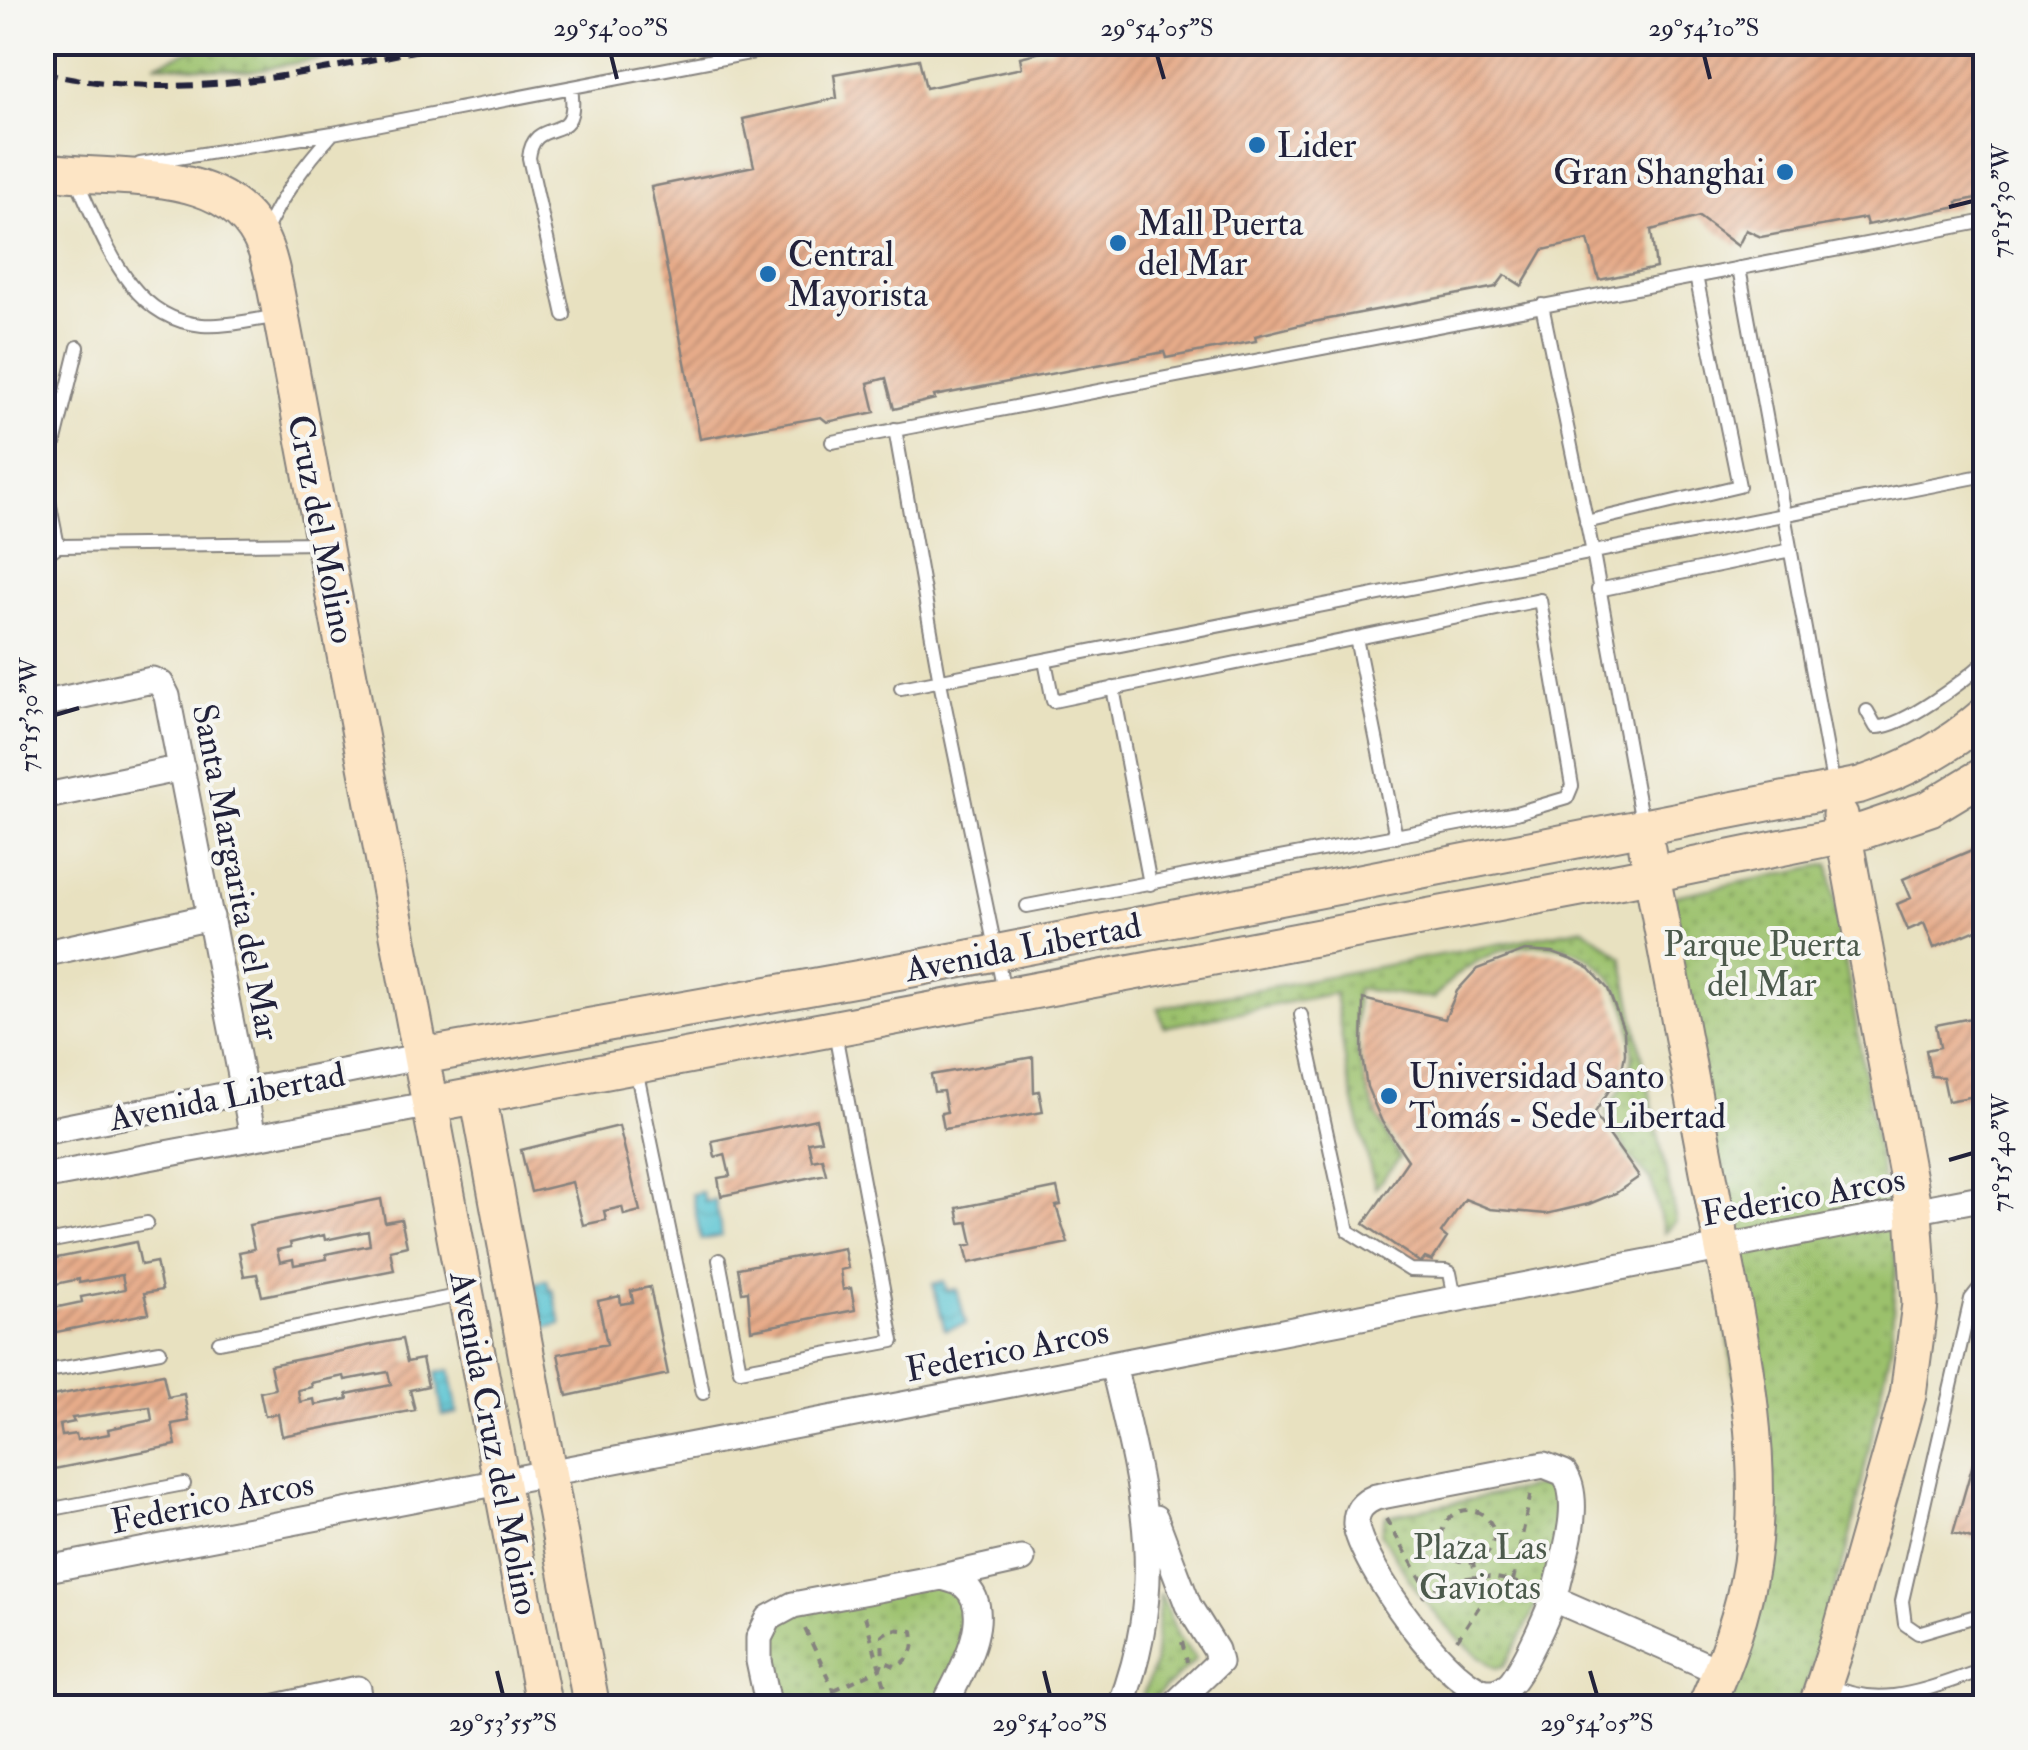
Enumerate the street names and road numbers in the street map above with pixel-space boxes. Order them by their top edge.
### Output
street label: Cruz del Molino [277,411,365,647]
street label: Santa Margarita del Mar [182,700,290,1044]
street label: Avenida Libertad [901,904,1145,993]
street label: Avenida Libertad [105,1053,349,1142]
street label: Federico Arcos [1698,1157,1908,1237]
street label: Avenida Cruz del Molino [439,1267,549,1619]
street label: Federico Arcos [902,1310,1112,1392]
street label: Federico Arcos [107,1462,317,1544]

